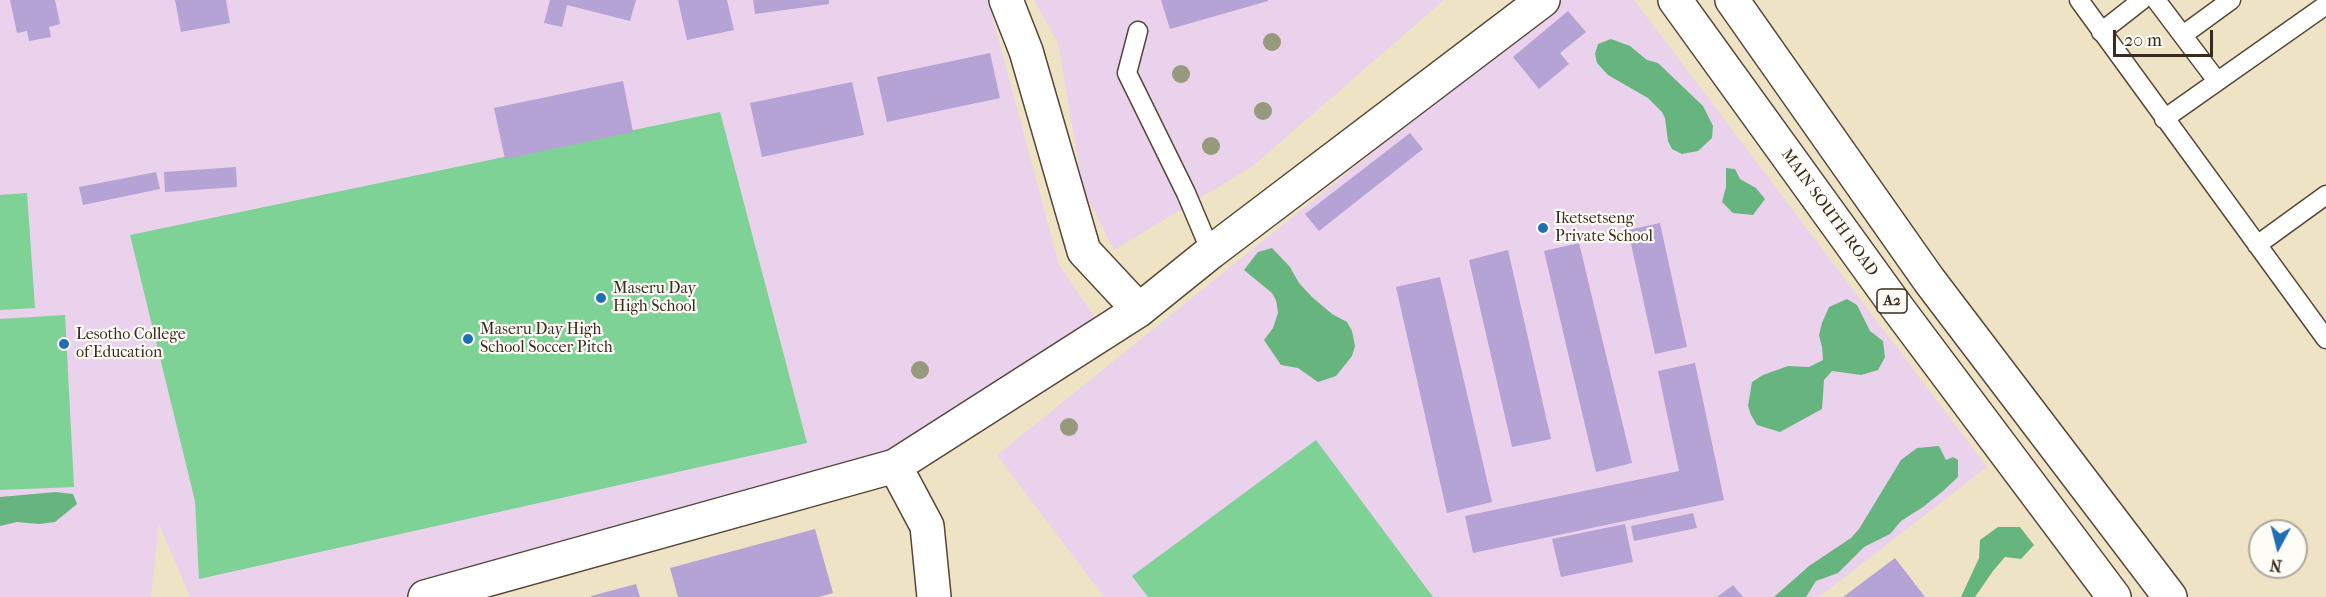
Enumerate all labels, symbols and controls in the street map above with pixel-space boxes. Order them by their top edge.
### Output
scale bar [2116,18,2216,56]
text: 20 m [2124,30,2162,51]
street label: MAIN SOUTH ROAD [1776,146,1882,280]
place label: Iketsetseng Private School [1555,209,1653,247]
marker: Iketsetseng Private School [1536,221,1550,235]
place label: Maseru Day High School [613,279,696,317]
road number: A2 [1877,289,1907,313]
marker: Maseru Day High School [594,291,608,305]
place label: Maseru Day High School Soccer Pitch [480,320,613,358]
place label: Lesotho College of Education [76,325,186,363]
marker: Maseru Day High School Soccer Pitch [461,332,475,346]
marker: Lesotho College of Education [57,337,71,351]
north arrow [2248,519,2308,579]
text: N [2269,555,2283,576]

